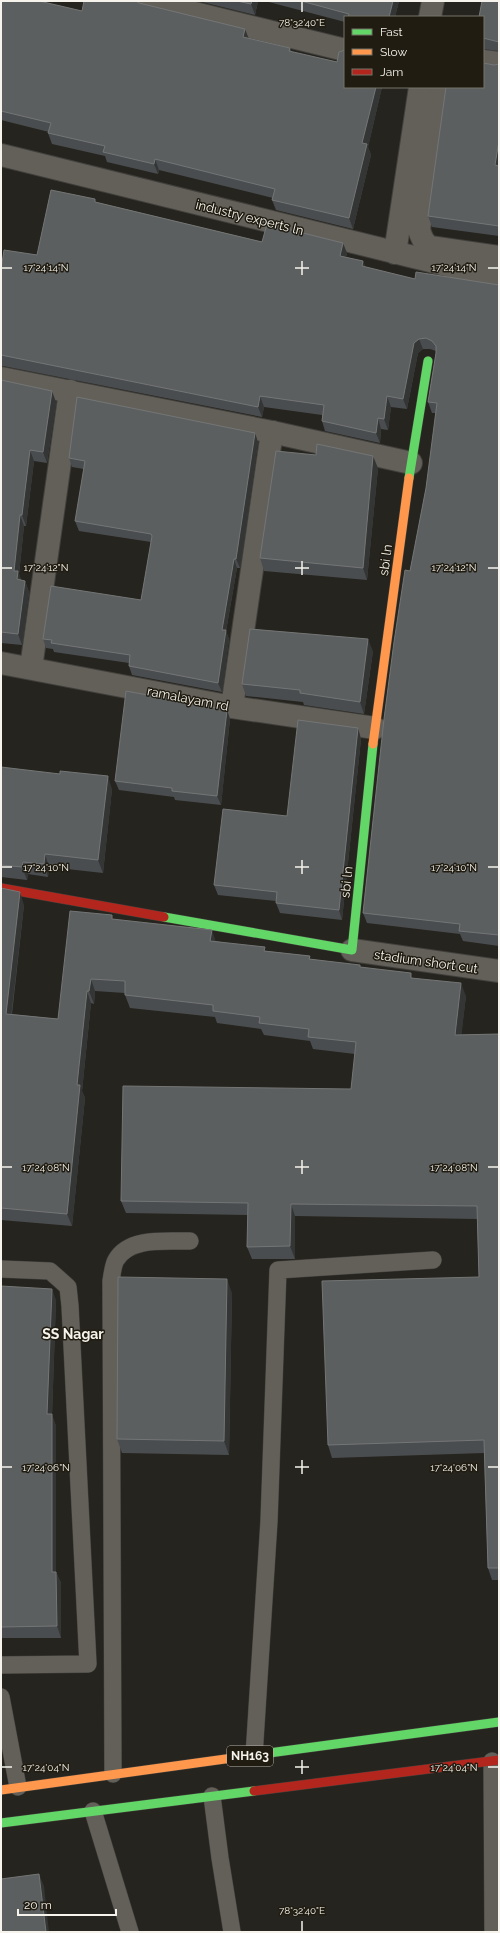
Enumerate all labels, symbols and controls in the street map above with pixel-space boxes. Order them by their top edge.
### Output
legend [344,16,484,88]
text: 78°32'40"E [279,17,325,28]
text: Fast [380,25,403,39]
text: Slow [380,45,407,59]
text: Jam [380,65,403,79]
street label: industry experts ln [194,197,305,238]
text: 17°24'14"N [23,262,69,273]
text: 17°24'14"N [431,262,477,273]
street label: sbi ln [376,543,395,577]
text: 17°24'12"N [24,562,68,573]
text: 17°24'12"N [432,562,476,573]
street label: ramalayam rd [146,683,230,714]
text: 17°24'10"N [23,862,69,873]
text: 17°24'10"N [431,862,477,873]
street label: sbi ln [337,866,356,899]
street label: stadium short cut [373,947,479,976]
text: 17°24'08"N [22,1162,70,1173]
text: 17°24'08"N [430,1162,478,1173]
district label: SS Nagar [42,1326,104,1342]
text: 17°24'06"N [22,1462,70,1473]
text: 17°24'06"N [430,1462,478,1473]
road number: NH163 [227,1746,273,1766]
text: 17°24'04"N [23,1762,69,1773]
text: 17°24'04"N [431,1762,477,1773]
scale bar [18,1891,116,1917]
text: 20 m [24,1898,52,1912]
text: 78°32'40"E [279,1905,325,1916]

